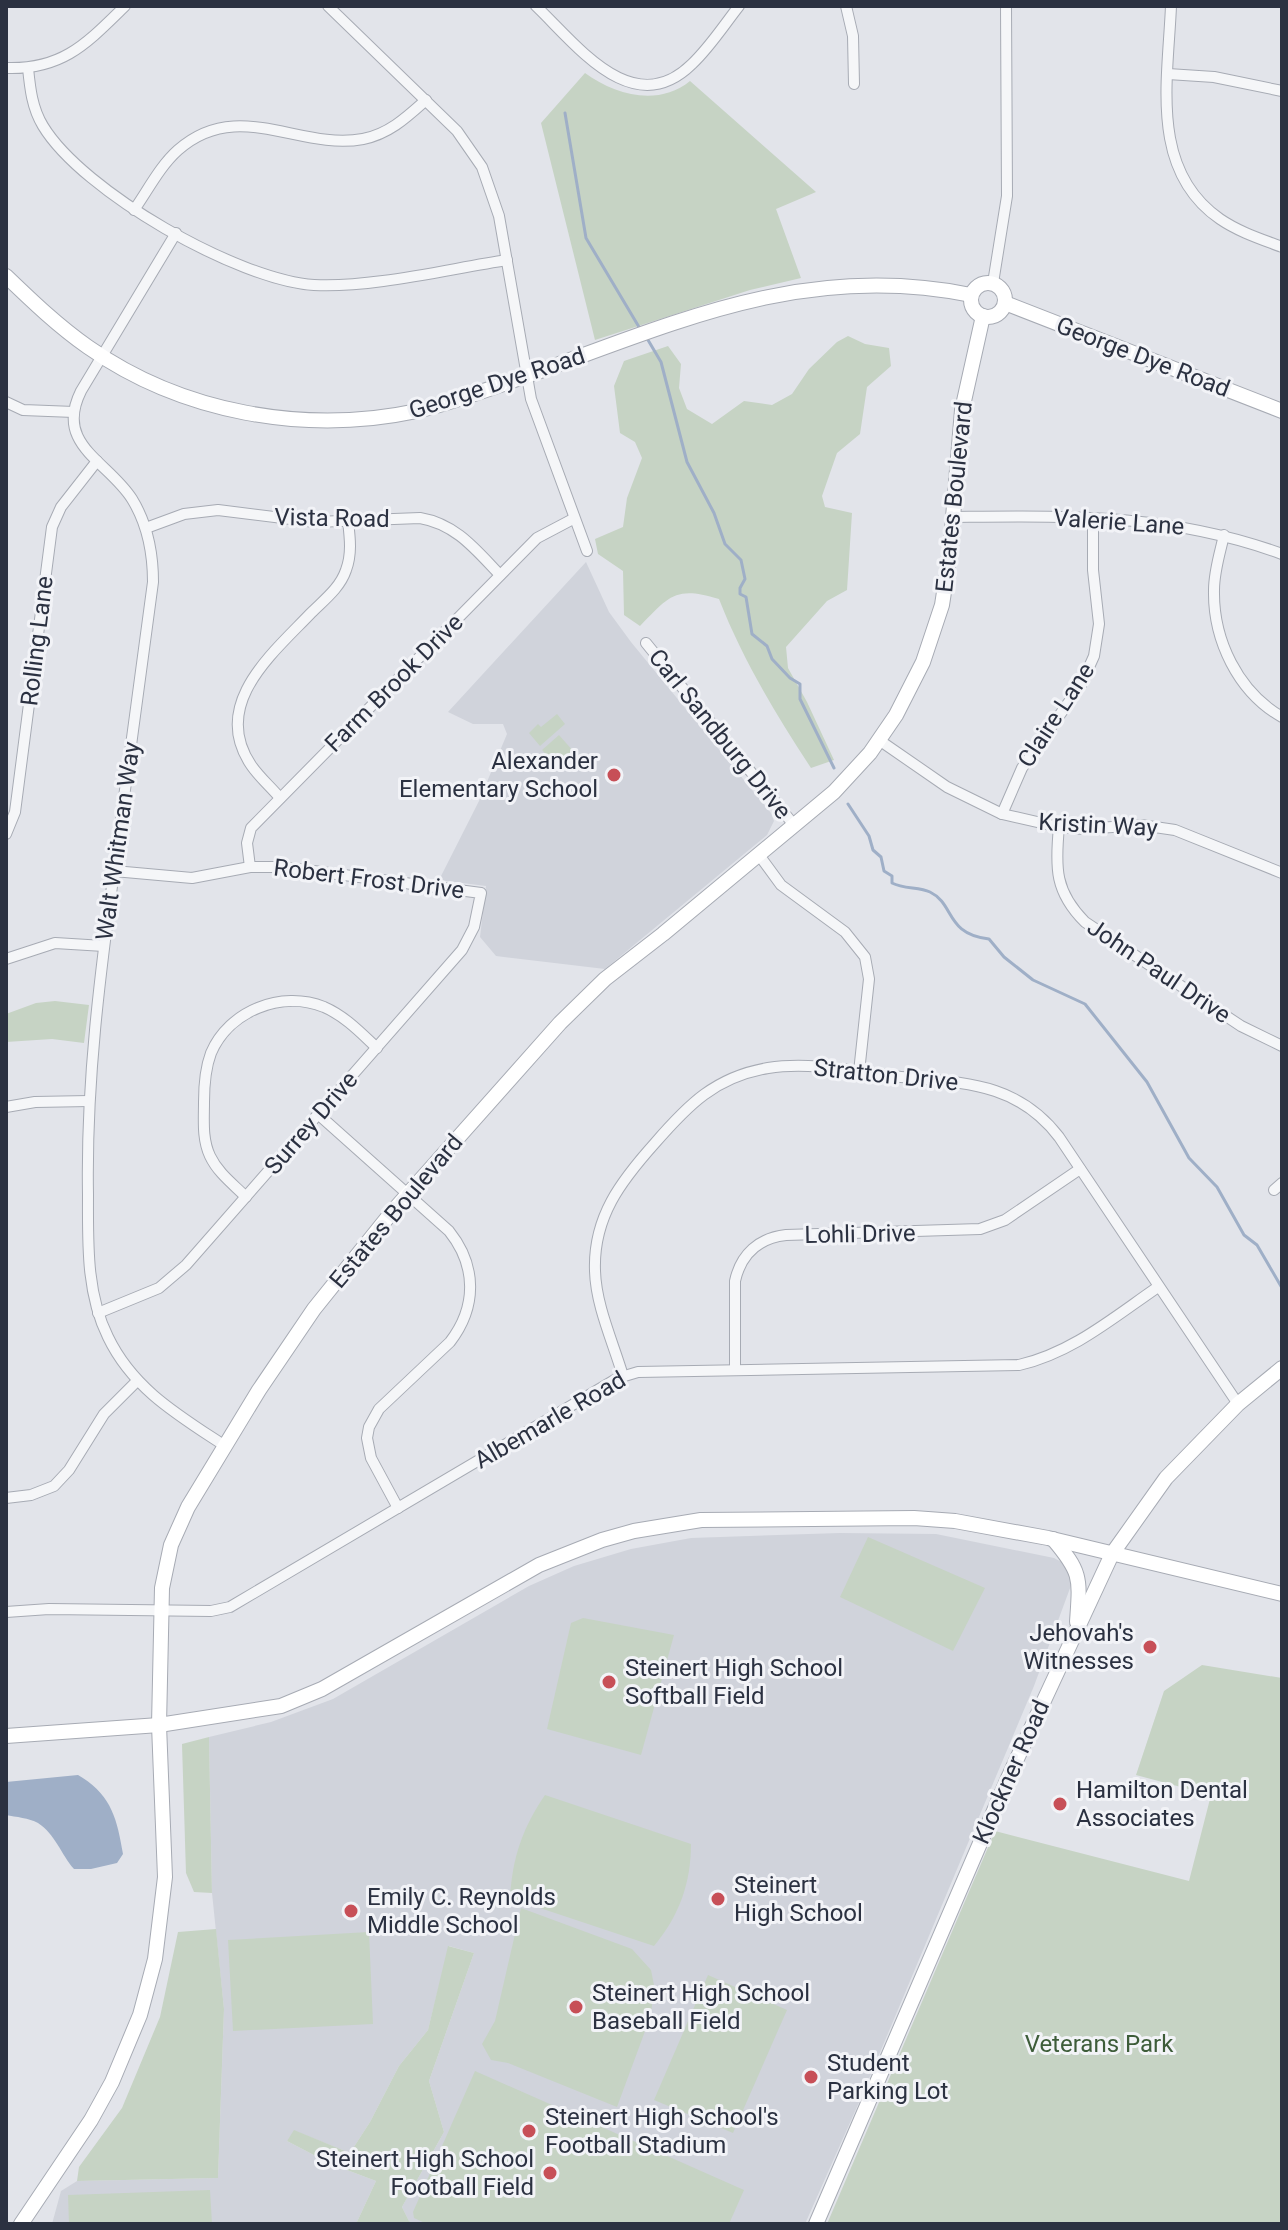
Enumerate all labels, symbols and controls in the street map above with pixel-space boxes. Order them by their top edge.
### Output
street label: George Dye Road [1052,311,1234,403]
street label: George Dye Road [405,341,589,425]
street label: Estates Boulevard [930,400,978,594]
street label: Vista Road [274,503,390,533]
street label: Valerie Lane [1053,503,1185,541]
street label: Rolling Lane [15,574,59,708]
street label: Farm Brook Drive [319,608,469,758]
street label: Carl Sandburg Drive [643,643,797,825]
street label: Claire Lane [1012,658,1100,772]
street label: Walt Whitman Way [90,739,146,942]
place label: Alexander Elementary School [399,747,598,803]
marker: Alexander Elementary School [605,766,623,784]
street label: Kristin Way [1038,808,1159,842]
street label: Robert Frost Drive [272,853,466,905]
street label: John Paul Drive [1082,913,1236,1029]
street label: Stratton Drive [812,1053,960,1097]
street label: Surrey Drive [259,1066,363,1180]
street label: Estates Boulevard [324,1128,468,1294]
street label: Lohli Drive [804,1219,916,1249]
street label: Albemarle Road [470,1365,630,1475]
place label: Jehovah's Witnesses [1023,1619,1134,1675]
marker: Jehovah's Witnesses [1141,1638,1159,1656]
place label: Steinert High School Softball Field [625,1654,843,1710]
marker: Steinert High School Softball Field [600,1673,618,1691]
street label: Klockner Road [967,1696,1055,1848]
place label: Hamilton Dental Associates [1076,1776,1248,1832]
marker: Hamilton Dental Associates [1051,1795,1069,1813]
place label: Steinert High School [734,1871,863,1927]
place label: Emily C. Reynolds Middle School [367,1883,556,1939]
marker: Steinert High School [709,1890,727,1908]
marker: Emily C. Reynolds Middle School [342,1902,360,1920]
place label: Steinert High School Baseball Field [592,1979,810,2035]
marker: Steinert High School Baseball Field [567,1998,585,2016]
park label: Veterans Park [1025,2030,1174,2058]
place label: Student Parking Lot [827,2049,948,2105]
marker: Student Parking Lot [802,2068,820,2086]
place label: Steinert High School's Football Stadium [545,2103,779,2159]
marker: Steinert High School's Football Stadium [520,2122,538,2140]
place label: Steinert High School Football Field [316,2145,534,2201]
marker: Steinert High School Football Field [541,2164,559,2182]

